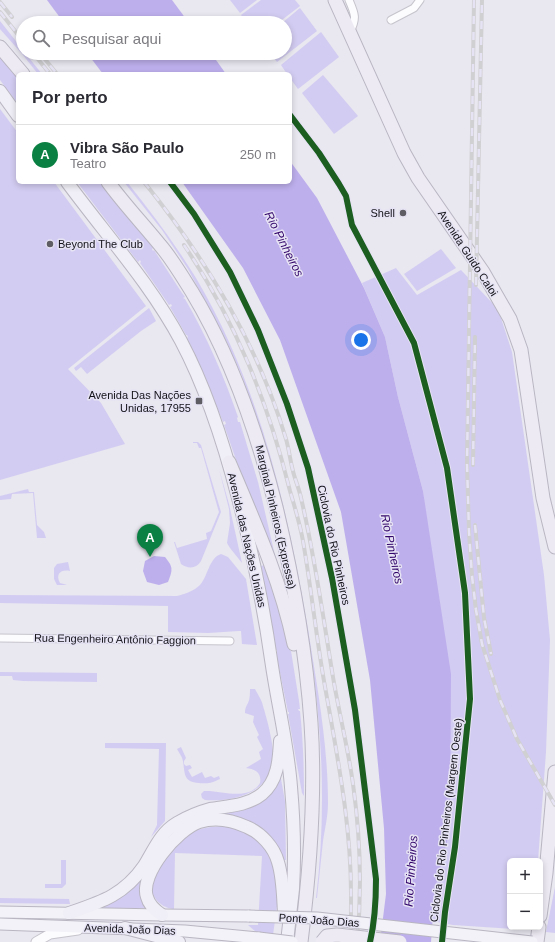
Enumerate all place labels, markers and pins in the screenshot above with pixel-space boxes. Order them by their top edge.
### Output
place label: Shell [371,207,395,219]
marker: Shell [398,208,408,218]
place label: Beyond The Club [58,238,143,250]
marker: Beyond The Club [45,239,55,249]
place label: Avenida Das Nações Unidas, 17955 [88,389,191,414]
marker: Avenida Das Nações Unidas, 17955 [194,396,204,406]
pin: A [137,524,163,557]

